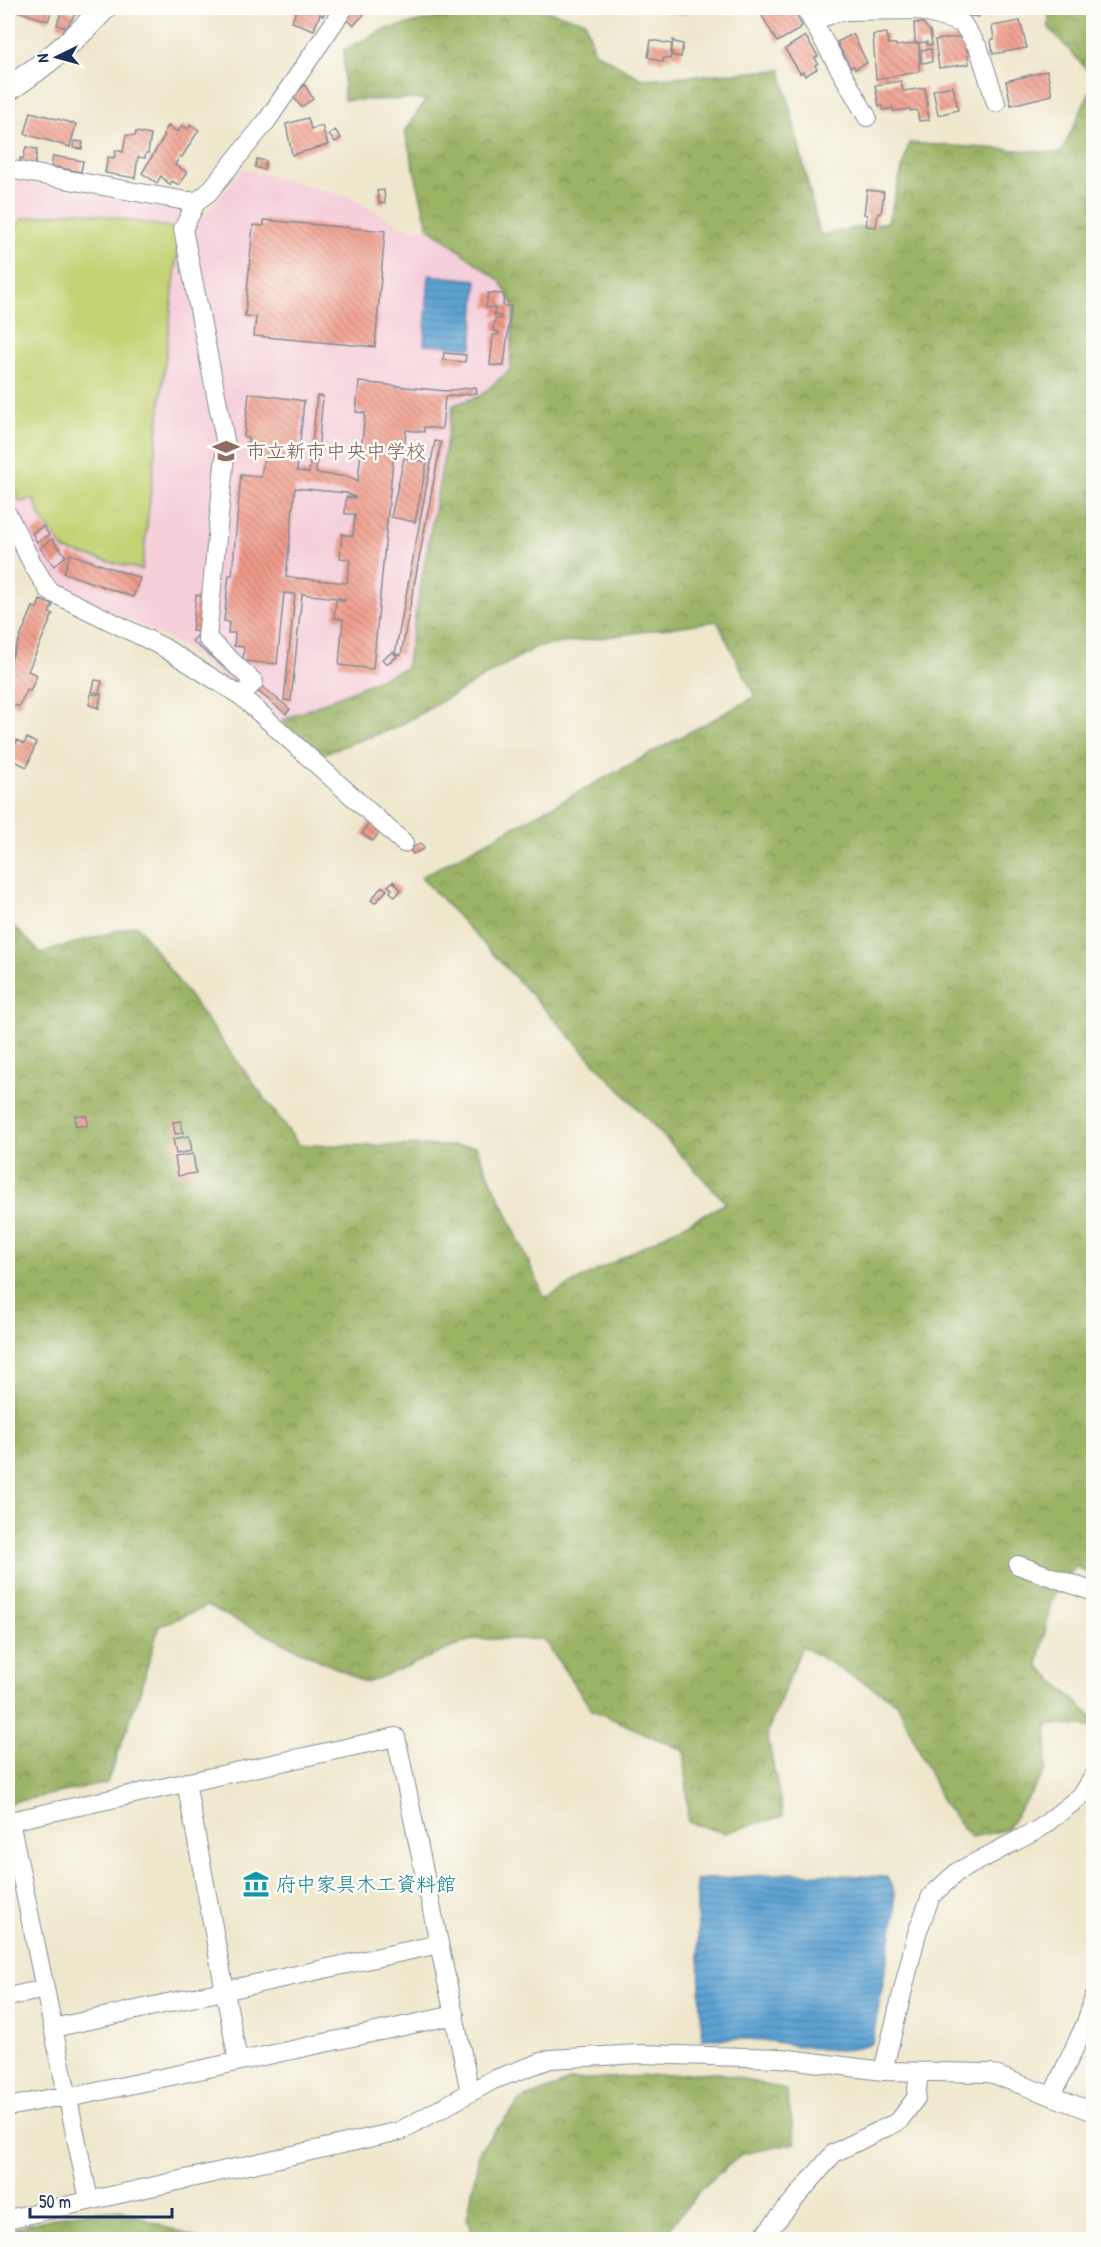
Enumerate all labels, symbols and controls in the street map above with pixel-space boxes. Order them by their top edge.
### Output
north arrow [27,27,87,87]
text: N [31,53,53,64]
school or university icon: 市立新市中央中学校 [211,436,241,466]
place label: 市立新市中央中学校 [246,437,426,464]
museum icon: 府中家具木工資料館 [241,1869,271,1899]
place label: 府中家具木工資料館 [276,1870,456,1897]
scale bar [30,2181,172,2219]
text: 50 m [39,2189,71,2214]

